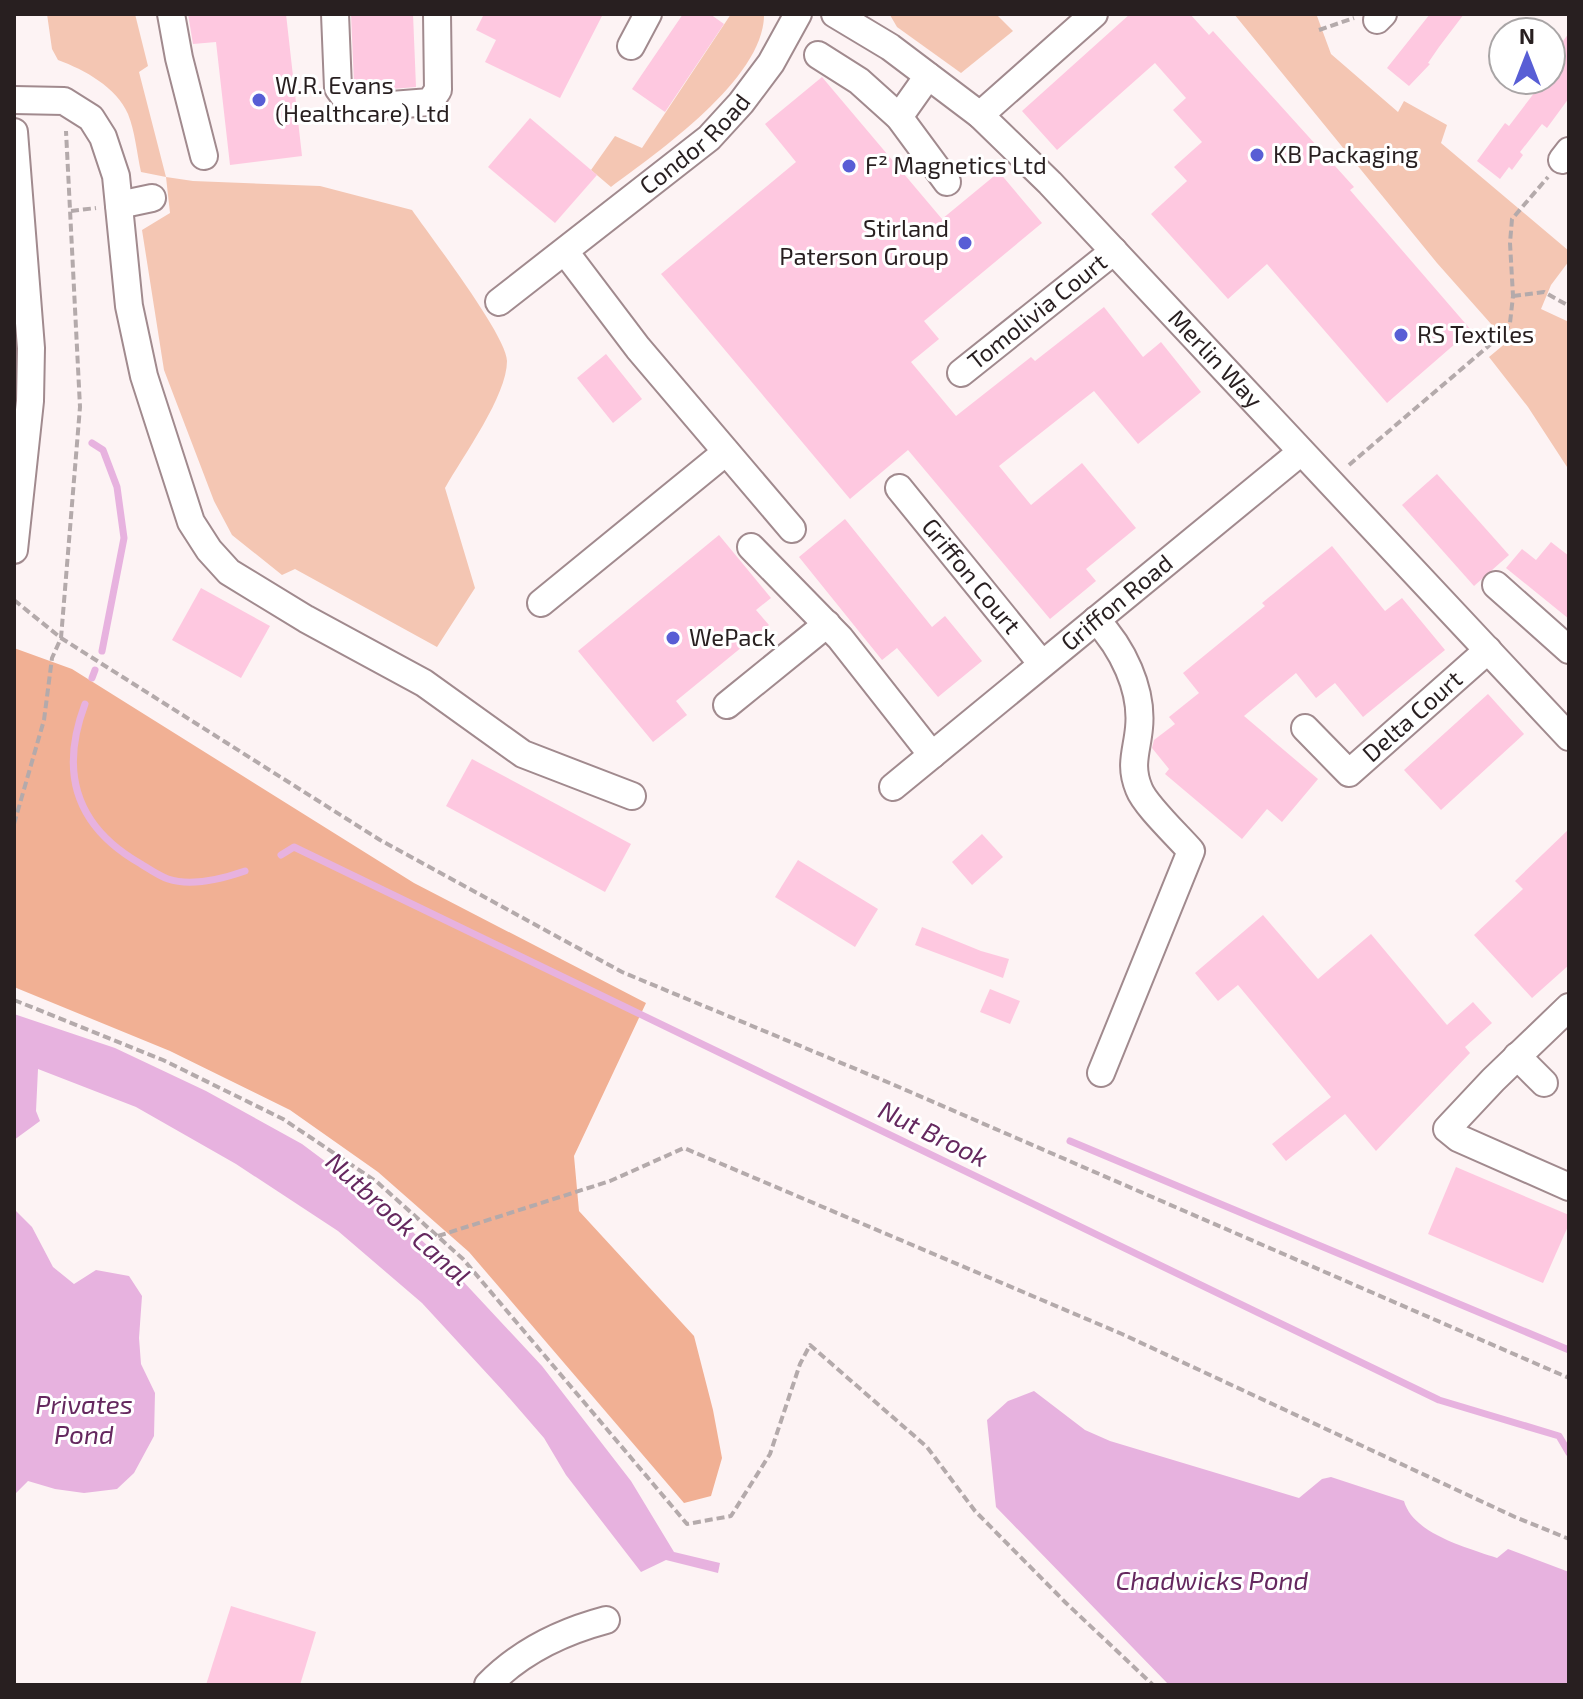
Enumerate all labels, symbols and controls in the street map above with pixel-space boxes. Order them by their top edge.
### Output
north arrow [1487,16,1567,96]
text: N [1519,22,1535,48]
place label: W.R. Evans (Healthcare) Ltd [275,70,450,127]
street label: Condor Road [633,88,756,200]
marker: W.R. Evans (Healthcare) Ltd [250,91,268,109]
place label: KB Packaging [1273,139,1418,168]
marker: KB Packaging [1248,146,1266,164]
place label: F² Magnetics Ltd [865,150,1047,179]
marker: F² Magnetics Ltd [840,157,858,175]
place label: Stirland Paterson Group [779,213,949,270]
marker: Stirland Paterson Group [956,234,974,252]
street label: Tomolivia Court [961,246,1112,375]
street label: Merlin Way [1163,303,1269,414]
place label: RS Textiles [1417,319,1534,348]
marker: RS Textiles [1392,326,1410,344]
street label: Griffon Court [917,512,1028,639]
street label: Griffon Road [1055,548,1178,656]
place label: WePack [689,622,775,651]
marker: WePack [664,629,682,647]
street label: Delta Court [1356,664,1467,767]
water label: Nut Brook [874,1093,993,1172]
water label: Nutbrook Canal [320,1145,478,1291]
water label: Privates Pond [35,1388,133,1449]
water label: Chadwicks Pond [1116,1564,1309,1595]

